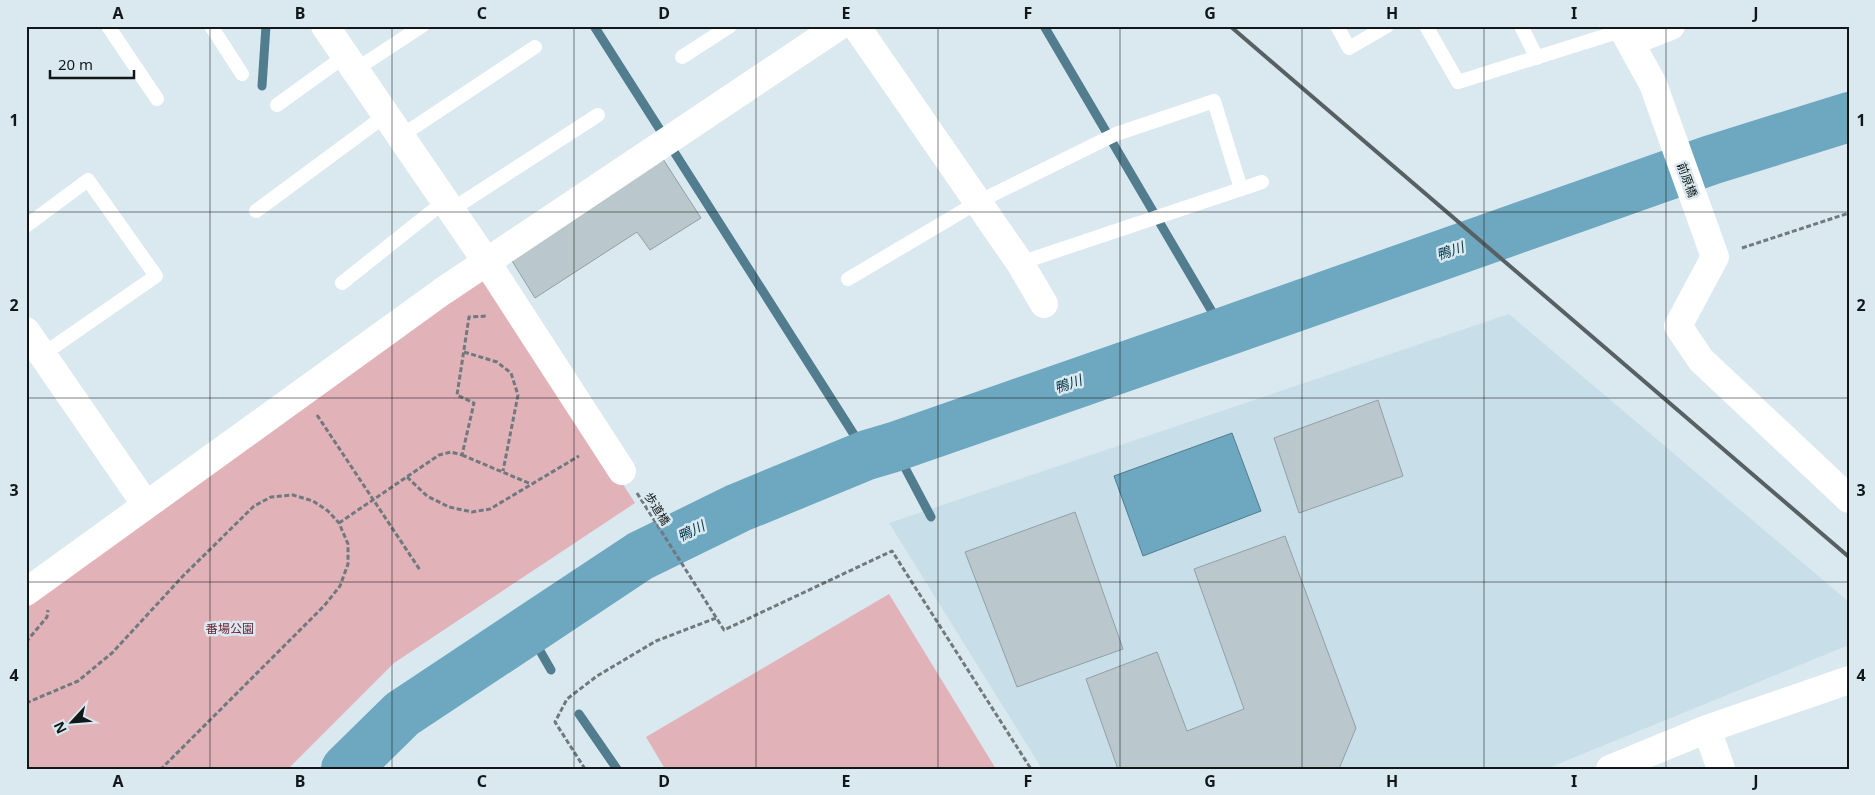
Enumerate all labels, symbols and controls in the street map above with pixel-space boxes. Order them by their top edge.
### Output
text: A [112,2,124,24]
text: B [295,2,305,24]
text: C [477,2,487,24]
text: D [658,2,670,24]
text: E [842,2,851,24]
text: F [1024,2,1032,24]
text: G [1204,2,1216,24]
text: H [1386,2,1398,24]
text: I [1571,2,1577,24]
text: J [1751,2,1759,24]
scale bar [50,48,134,80]
text: 20 m [58,54,93,74]
text: 1 [9,109,19,131]
text: 1 [1856,109,1866,131]
street label: 前原橋 [1673,160,1702,200]
water label: 鴨川 [1434,236,1468,264]
text: 2 [9,294,19,316]
text: 2 [1856,294,1866,316]
water label: 鴨川 [1052,369,1086,397]
text: 3 [9,479,19,501]
text: 3 [1856,479,1866,501]
street label: 歩道橋 [641,489,674,529]
water label: 鴨川 [674,515,709,545]
park label: 番場公園 [206,620,254,637]
text: 4 [9,664,19,686]
text: 4 [1856,664,1866,686]
north arrow [48,698,98,748]
text: N [49,719,71,737]
text: A [112,770,124,792]
text: B [295,770,305,792]
text: C [477,770,487,792]
text: D [658,770,670,792]
text: E [842,770,851,792]
text: F [1024,770,1032,792]
text: G [1204,770,1216,792]
text: H [1386,770,1398,792]
text: I [1571,770,1577,792]
text: J [1751,770,1759,792]

